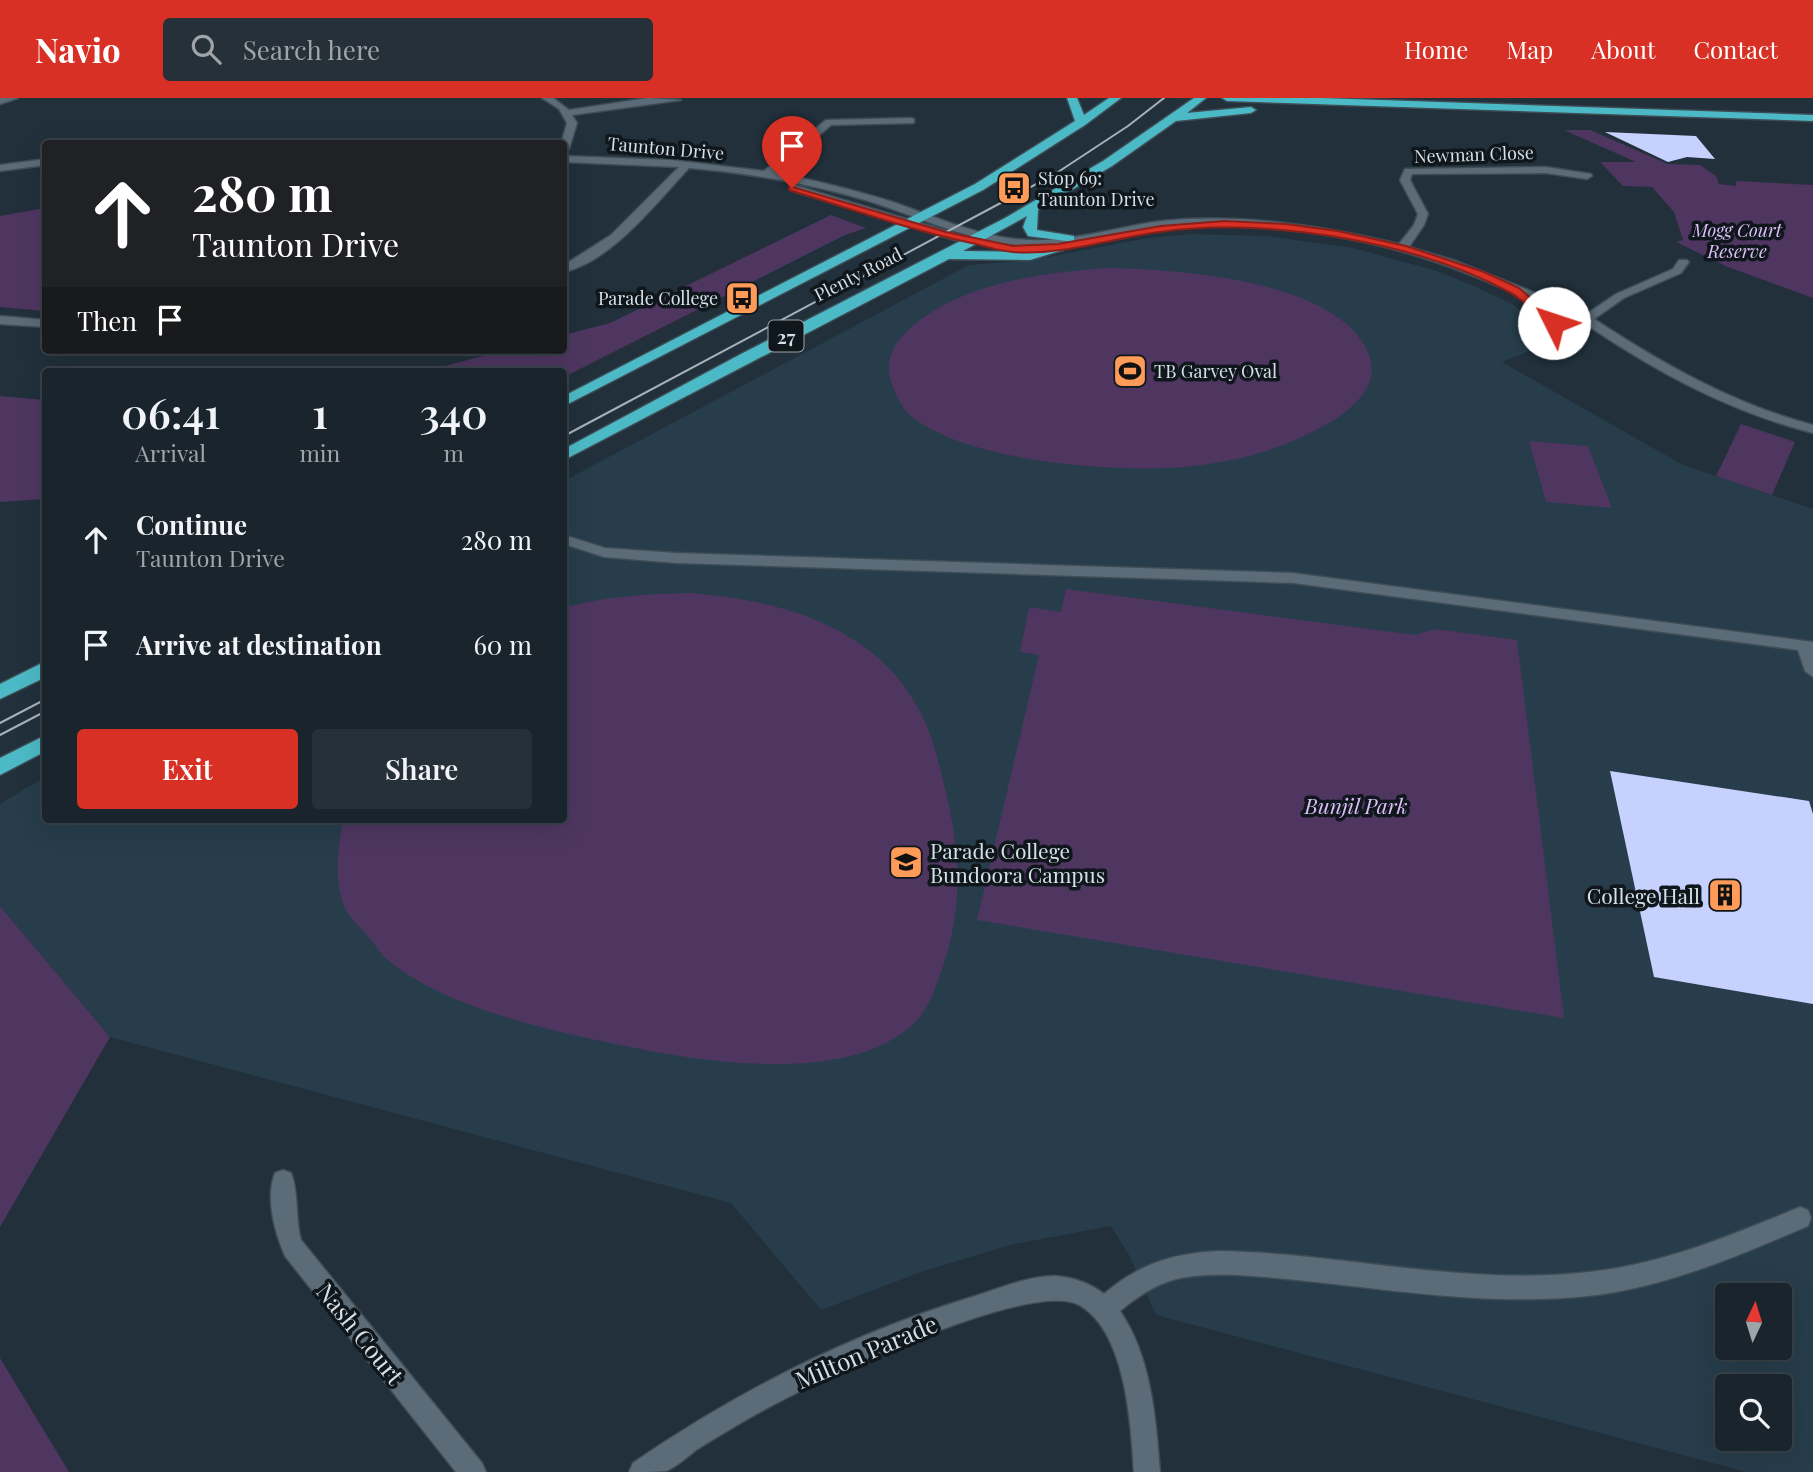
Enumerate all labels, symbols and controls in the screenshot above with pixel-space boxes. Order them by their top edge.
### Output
search box [163,18,653,81]
text: Navio [35,27,121,71]
icon: search [187,30,225,68]
text: Search here [243,32,380,67]
text: Home [1404,33,1468,65]
text: Map [1506,33,1553,65]
text: About [1591,33,1655,65]
text: Contact [1693,33,1778,65]
pin [762,116,822,188]
icon: arrive [773,127,811,165]
street label: Taunton Drive [607,131,725,165]
street label: Newman Close [1414,140,1534,168]
text: 280 m [192,159,332,224]
place label: Stop 69: Taunton Drive [1038,166,1155,211]
icon: ahead [77,168,168,259]
bus stop icon: Stop 69: Taunton Drive [995,169,1033,207]
park label: Mogg Court Reserve [1691,218,1783,263]
text: Taunton Drive [192,222,399,265]
street label: Plenty Road [810,241,907,306]
bus stop icon: Parade College [723,279,761,317]
place label: Parade College [598,286,718,310]
position arrow [1517,286,1591,360]
icon: arrive [151,301,189,339]
text: Then [77,303,137,338]
road number: 27 [768,320,804,352]
sports icon: TB Garvey Oval [1111,352,1149,390]
place label: TB Garvey Oval [1154,359,1277,383]
text: 06:41 [121,384,220,440]
text: 1 [312,384,328,440]
text: 340 [420,384,488,440]
text: Arrival [135,437,206,468]
text: min [299,437,340,468]
text: m [443,437,464,468]
text: Continue [136,507,247,542]
icon: ahead [77,521,115,559]
text: 280 m [461,522,532,557]
text: Taunton Drive [136,542,285,573]
icon: arrive [77,626,115,664]
text: Arrive at destination [136,627,382,662]
text: 60 m [473,627,532,662]
button: Exit [77,729,298,809]
button: Share [312,729,532,809]
park label: Bunjil Park [1303,791,1408,819]
place label: Parade College Bundoora Campus [930,836,1105,888]
school or university icon: Parade College Bundoora Campus [887,843,925,881]
building icon: College Hall [1706,876,1744,914]
place label: College Hall [1587,881,1700,909]
street label: Nash Court [310,1276,412,1391]
north arrow [1715,1283,1792,1360]
map controls [1715,1283,1792,1451]
street label: Milton Parade [790,1307,942,1395]
button: search [1715,1374,1792,1451]

